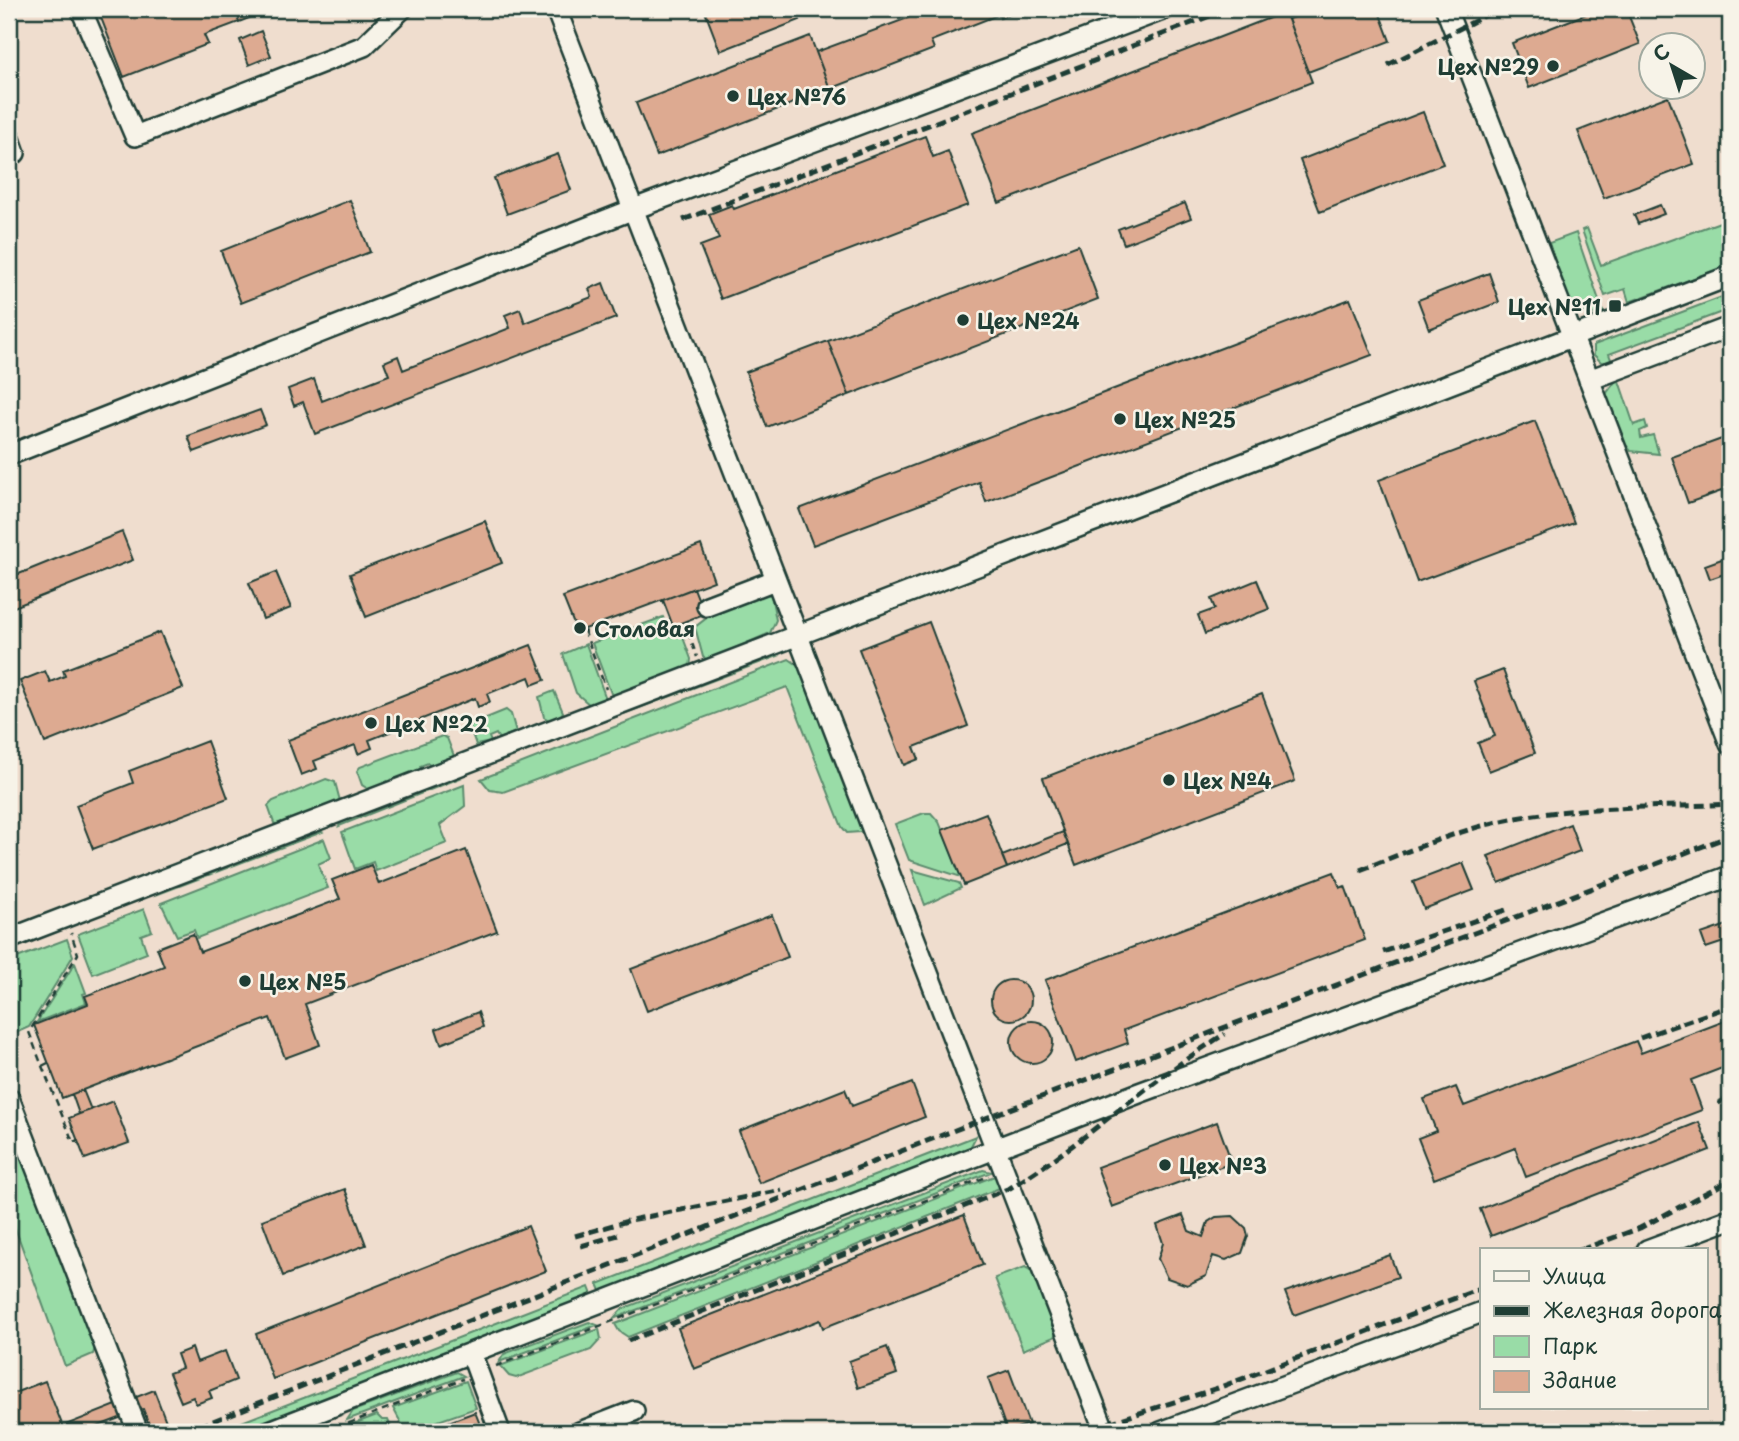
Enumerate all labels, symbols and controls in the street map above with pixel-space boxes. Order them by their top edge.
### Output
north arrow [1638,32,1708,102]
text: С [1646,37,1675,67]
place label: Цех №29 [1438,50,1539,82]
marker: Цех №29 [1545,58,1561,74]
place label: Цех №76 [747,80,846,112]
marker: Цех №76 [725,88,741,104]
place label: Цех №11 [1508,290,1601,322]
marker: Цех №11 [1607,298,1623,314]
place label: Цех №24 [977,304,1080,336]
marker: Цех №24 [955,312,971,328]
place label: Цех №25 [1134,403,1236,435]
marker: Цех №25 [1112,411,1128,427]
place label: Столовая [594,612,695,644]
marker: Столовая [572,620,588,636]
place label: Цех №22 [385,707,488,739]
marker: Цех №22 [363,715,379,731]
place label: Цех №4 [1183,764,1272,796]
marker: Цех №4 [1161,772,1177,788]
place label: Цех №5 [259,965,347,997]
marker: Цех №5 [237,973,253,989]
place label: Цех №3 [1179,1149,1267,1181]
marker: Цех №3 [1157,1157,1173,1173]
legend [1480,1248,1708,1410]
text: Улица [1543,1259,1606,1291]
text: Железная дорога [1543,1293,1721,1325]
text: Парк [1543,1329,1598,1361]
text: Здание [1543,1363,1617,1395]

